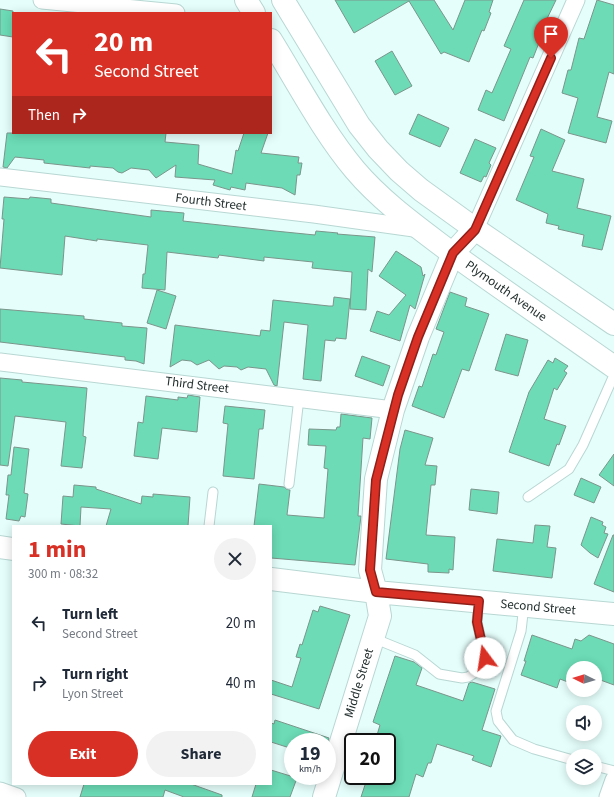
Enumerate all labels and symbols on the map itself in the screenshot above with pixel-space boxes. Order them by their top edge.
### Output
pin [534,17,568,58]
street label: Fourth Street [174,189,248,215]
street label: Plymouth Avenue [462,256,550,326]
street label: Third Street [164,372,230,398]
street label: Second Street [500,595,577,619]
position arrow [464,637,506,679]
street label: Middle Street [340,645,378,720]
north arrow [566,661,602,697]
speed limit sign: 20 [344,733,396,785]

